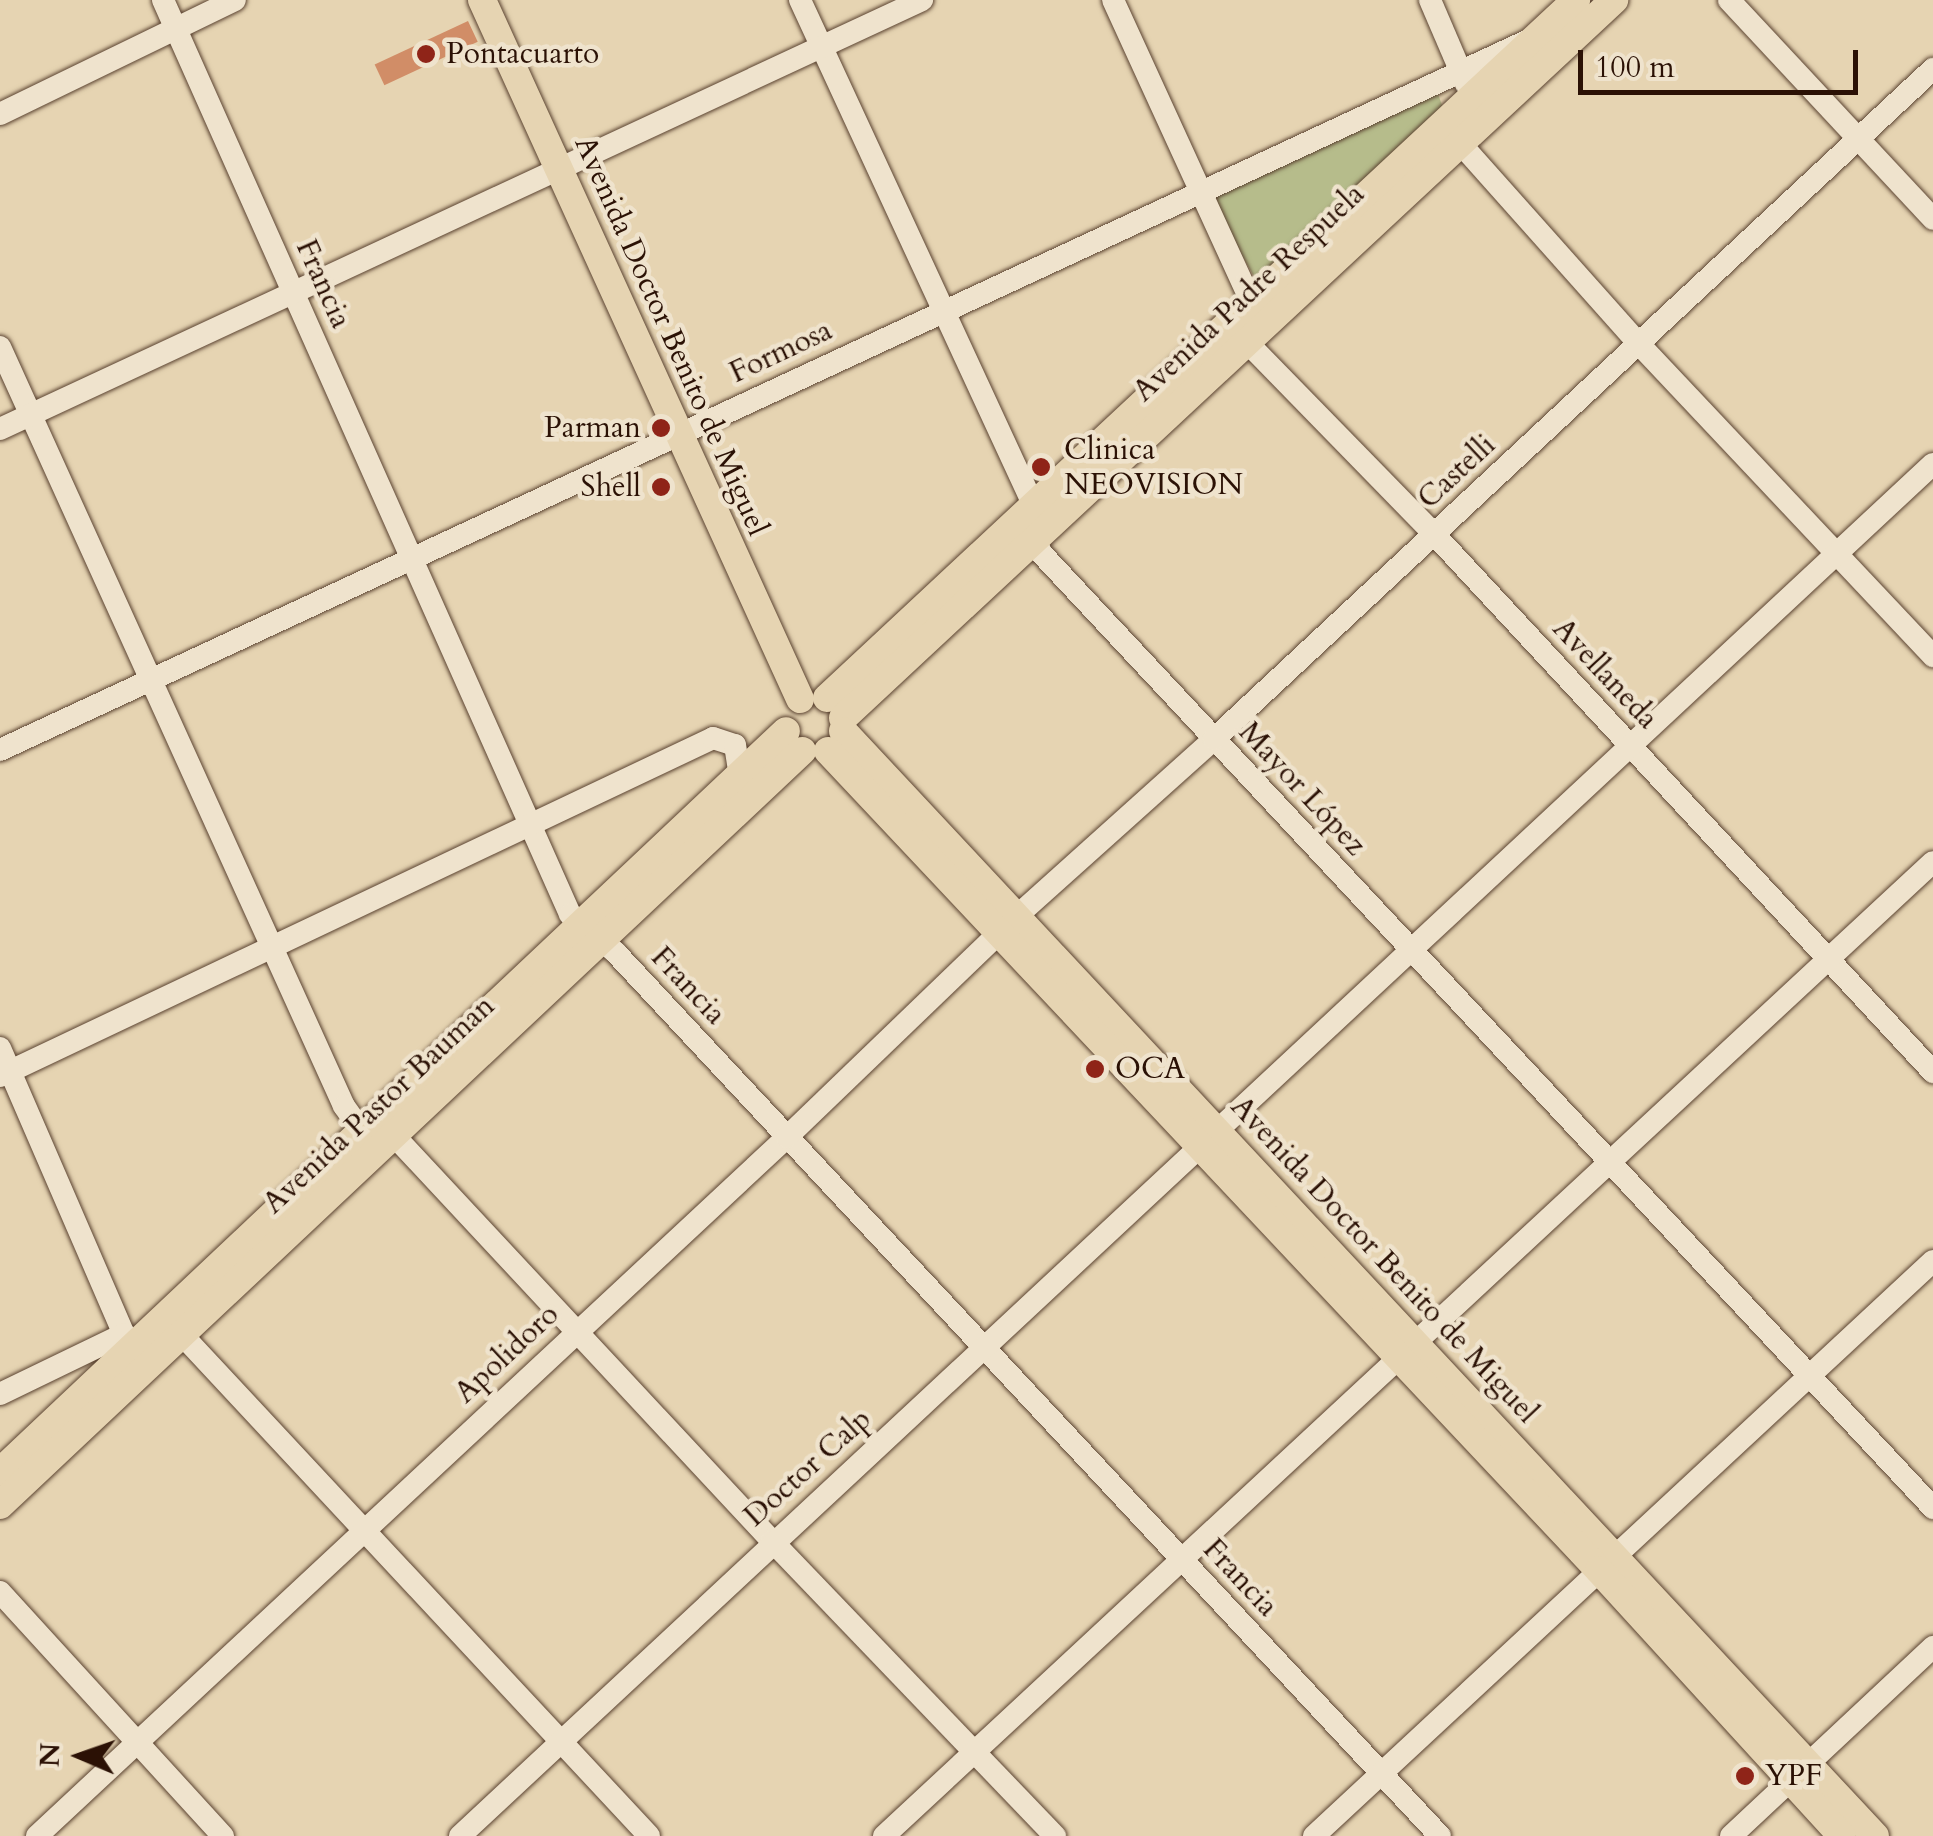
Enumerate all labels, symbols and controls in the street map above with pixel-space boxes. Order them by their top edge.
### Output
scale bar [1583,30,1863,92]
place label: Pontacuarto [446,36,599,72]
marker: Pontacuarto [415,43,437,65]
text: 100 m [1595,47,1675,88]
street label: Avenida Doctor Benito de Miguel [566,131,776,541]
street label: Avenida Padre Respuela [1126,177,1372,409]
street label: Francia [288,234,358,334]
street label: Formosa [724,313,838,391]
place label: Parman [544,410,641,446]
marker: Parman [650,417,672,439]
street label: Castelli [1411,427,1503,517]
place label: Clinica NEOVISION [1064,432,1243,502]
marker: Clinica NEOVISION [1028,454,1054,480]
place label: Shell [581,469,641,505]
marker: Shell [650,476,672,498]
street label: Avellaneda [1545,611,1665,737]
street label: Mayor López [1231,715,1373,863]
street label: Francia [643,940,733,1032]
street label: Avenida Pastor Bauman [256,988,502,1222]
place label: OCA [1115,1051,1185,1087]
marker: OCA [1084,1058,1106,1080]
street label: Avenida Doctor Benito de Miguel [1223,1089,1545,1431]
street label: Apolidoro [448,1297,566,1411]
street label: Doctor Calp [737,1402,879,1534]
street label: Francia [1195,1532,1285,1624]
north arrow [30,1706,130,1806]
text: N [31,1742,69,1768]
place label: YPF [1765,1758,1822,1794]
marker: YPF [1734,1765,1756,1787]

